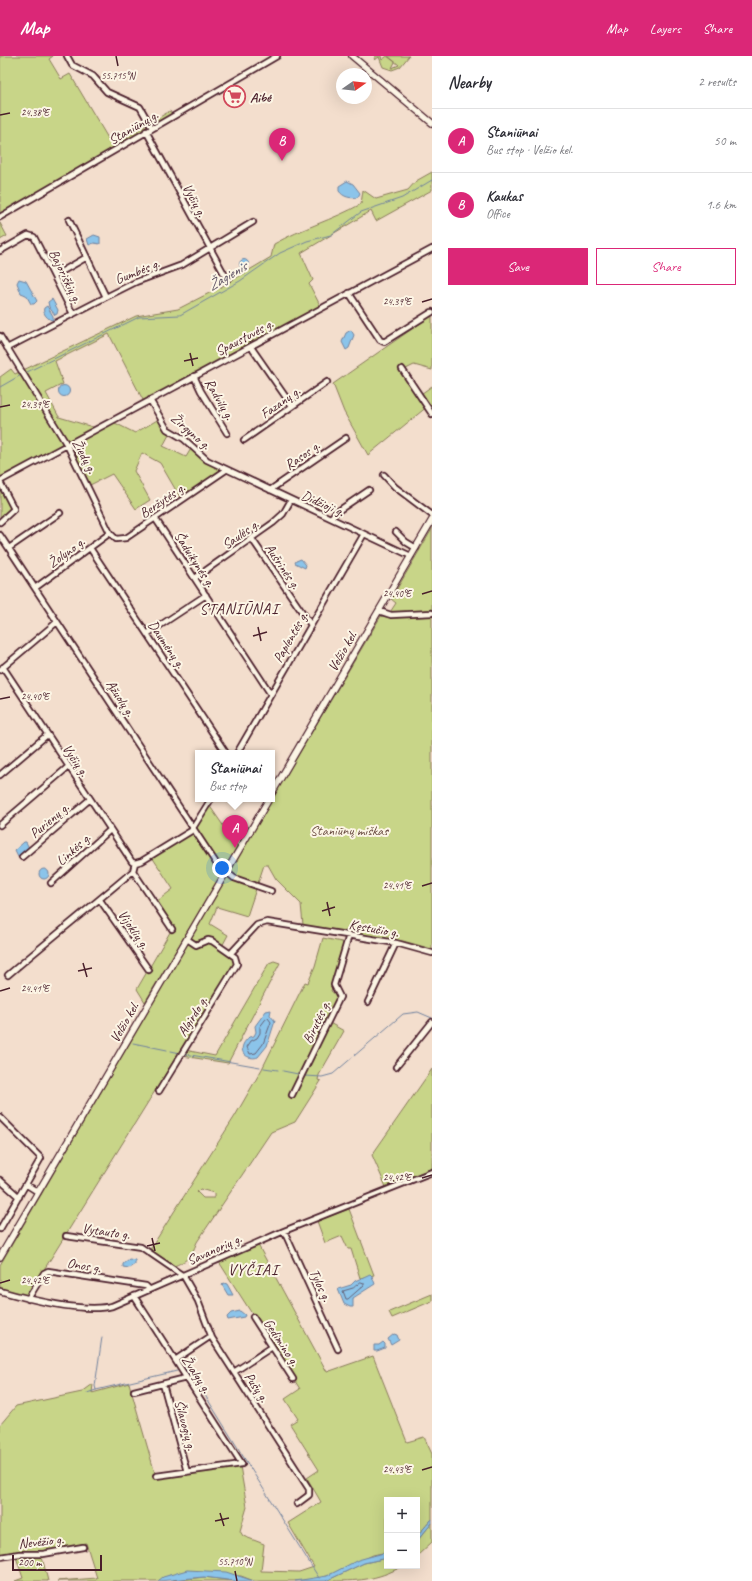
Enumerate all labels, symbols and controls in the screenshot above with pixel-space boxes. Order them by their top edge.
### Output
text: Map [20,16,50,40]
text: Map [606,20,628,37]
text: Layers [650,20,681,37]
text: Share [703,20,732,37]
north arrow [336,68,372,104]
text: 55.715°N [101,69,137,82]
text: Nearby [448,72,491,93]
text: 2 results [698,74,736,90]
supermarket icon: Aibė [221,84,247,110]
place label: Aibė [250,89,272,106]
text: 24.38°E [21,106,51,119]
street label: Staniūnų g. [105,106,161,148]
text: Staniūnai [486,123,537,142]
pin: B [269,128,295,161]
text: A [458,133,464,149]
text: 50 m [714,133,736,149]
text: Bus stop · Velžio kel. [486,142,573,158]
street label: Vyčių g. [179,181,211,220]
text: Kaukas [486,187,522,206]
text: B [458,197,464,213]
text: 1.6 km [706,197,736,213]
text: Office [486,206,510,222]
street label: Bajoriškių g. [45,247,86,306]
button: Save [448,248,588,285]
button: Share [596,248,736,285]
street label: Gumbės g. [112,255,162,288]
water label: Žagienis [204,256,253,295]
text: 24.39°E [383,295,413,308]
street label: Spaustuvės g. [212,315,276,360]
street label: Radvilų g. [201,376,238,423]
street label: Fazanų g. [257,383,304,422]
text: 24.39°E [21,398,51,411]
street label: Žirgyno g. [167,410,214,453]
street label: Žiedų g. [69,436,101,476]
street label: Rasos g. [281,437,323,474]
street label: Beržytės g. [136,479,188,522]
street label: Didžioji g. [299,487,347,520]
street label: Saulės g. [219,516,262,553]
street label: Šaduikynės g. [170,528,219,590]
street label: Žolyno g. [44,533,88,572]
street label: Aušrinės g. [261,540,304,592]
text: 24.40°E [383,587,413,600]
district label: STANIŪNAI [199,599,281,619]
street label: Paplentės g. [269,609,312,666]
street label: Daumėnų g. [144,617,189,672]
street label: Velžio kel. [324,628,361,674]
street label: Ąžuolų g. [102,677,139,720]
text: 24.40°E [21,690,51,703]
street label: Vyčių g. [59,741,93,780]
popup [195,750,275,802]
text: Staniūnai [209,759,261,778]
text: Bus stop [209,778,247,794]
street label: Purienų g. [26,799,73,842]
pin: A [222,815,248,848]
park label: Staniūnų miškas [310,822,389,839]
street label: Linkės g. [53,829,94,869]
your location [212,858,232,878]
text: 24.41°E [383,879,413,892]
street label: Vijoklių g. [114,907,153,952]
street label: Kęstučio g. [348,916,400,941]
text: 24.41°E [21,982,51,995]
street label: Algirdo g. [174,993,211,1039]
street label: Birutės g. [299,998,334,1046]
street label: Velžio kel. [106,999,143,1045]
text: 24.42°E [383,1171,413,1184]
street label: Vytauto g. [81,1220,131,1243]
street label: Savanorių g. [184,1230,244,1269]
street label: Onos g. [66,1254,102,1277]
district label: VYČIAI [228,1260,281,1280]
street label: Tylos g. [306,1266,335,1304]
text: 24.42°E [21,1274,51,1287]
street label: Gedimino g. [260,1315,303,1369]
street label: Žvalgų g. [178,1352,215,1397]
street label: Pušų g. [241,1369,273,1406]
street label: Šilauogių g. [171,1398,200,1452]
text: 24.43°E [383,1463,413,1476]
map controls [384,1497,420,1569]
button: + [384,1497,420,1533]
street label: Nevėžio g. [18,1531,65,1552]
button: − [384,1533,420,1569]
scale bar [12,1553,102,1572]
text: 200 m [18,1555,42,1569]
text: 55.710°N [218,1555,254,1568]

